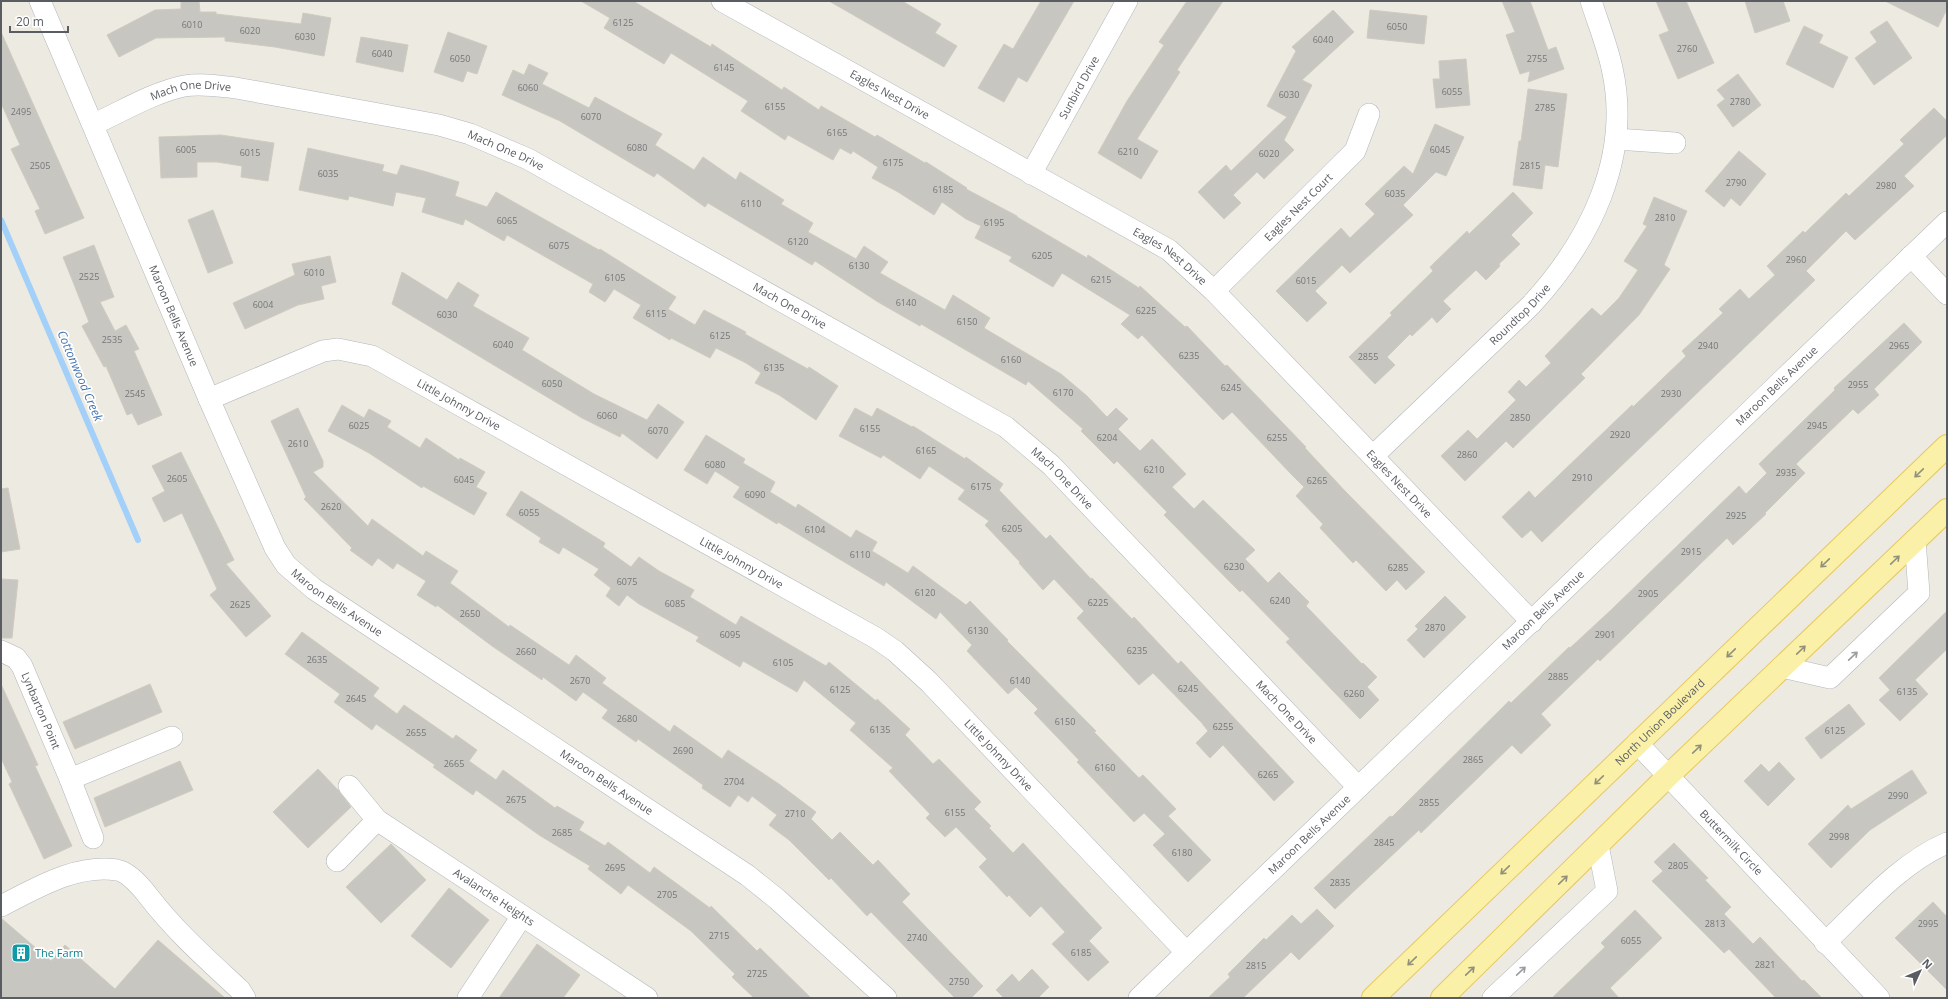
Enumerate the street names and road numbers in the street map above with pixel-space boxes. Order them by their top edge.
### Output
street label: Sunbird Drive [1055,53,1102,121]
street label: Eagles Nest Drive [848,66,932,122]
street label: Mach One Drive [148,77,232,103]
street label: Mach One Drive [466,126,547,174]
street label: Eagles Nest Court [1261,170,1336,244]
street label: Eagles Nest Drive [1131,224,1210,288]
street label: Maroon Bells Avenue [146,263,202,369]
street label: Mach One Drive [750,279,830,332]
street label: Roundtop Drive [1486,280,1553,348]
street label: Maroon Bells Avenue [1732,342,1821,428]
street label: Little Johnny Drive [415,375,503,433]
street label: Mach One Drive [1028,443,1097,512]
street label: Eagles Nest Drive [1363,446,1436,521]
street label: Little Johnny Drive [697,533,786,592]
street label: Maroon Bells Avenue [288,565,386,639]
street label: Maroon Bells Avenue [1498,567,1587,653]
street label: Lynbarton Point [18,670,64,751]
street label: North Union Boulevard [1611,675,1708,768]
street label: Mach One Drive [1253,677,1321,747]
street label: Little Johnny Drive [961,716,1037,794]
street label: Maroon Bells Avenue [557,746,656,818]
street label: Maroon Bells Avenue [1264,791,1353,877]
street label: Buttermilk Circle [1697,806,1766,878]
street label: Avalanche Heights [451,864,538,929]

